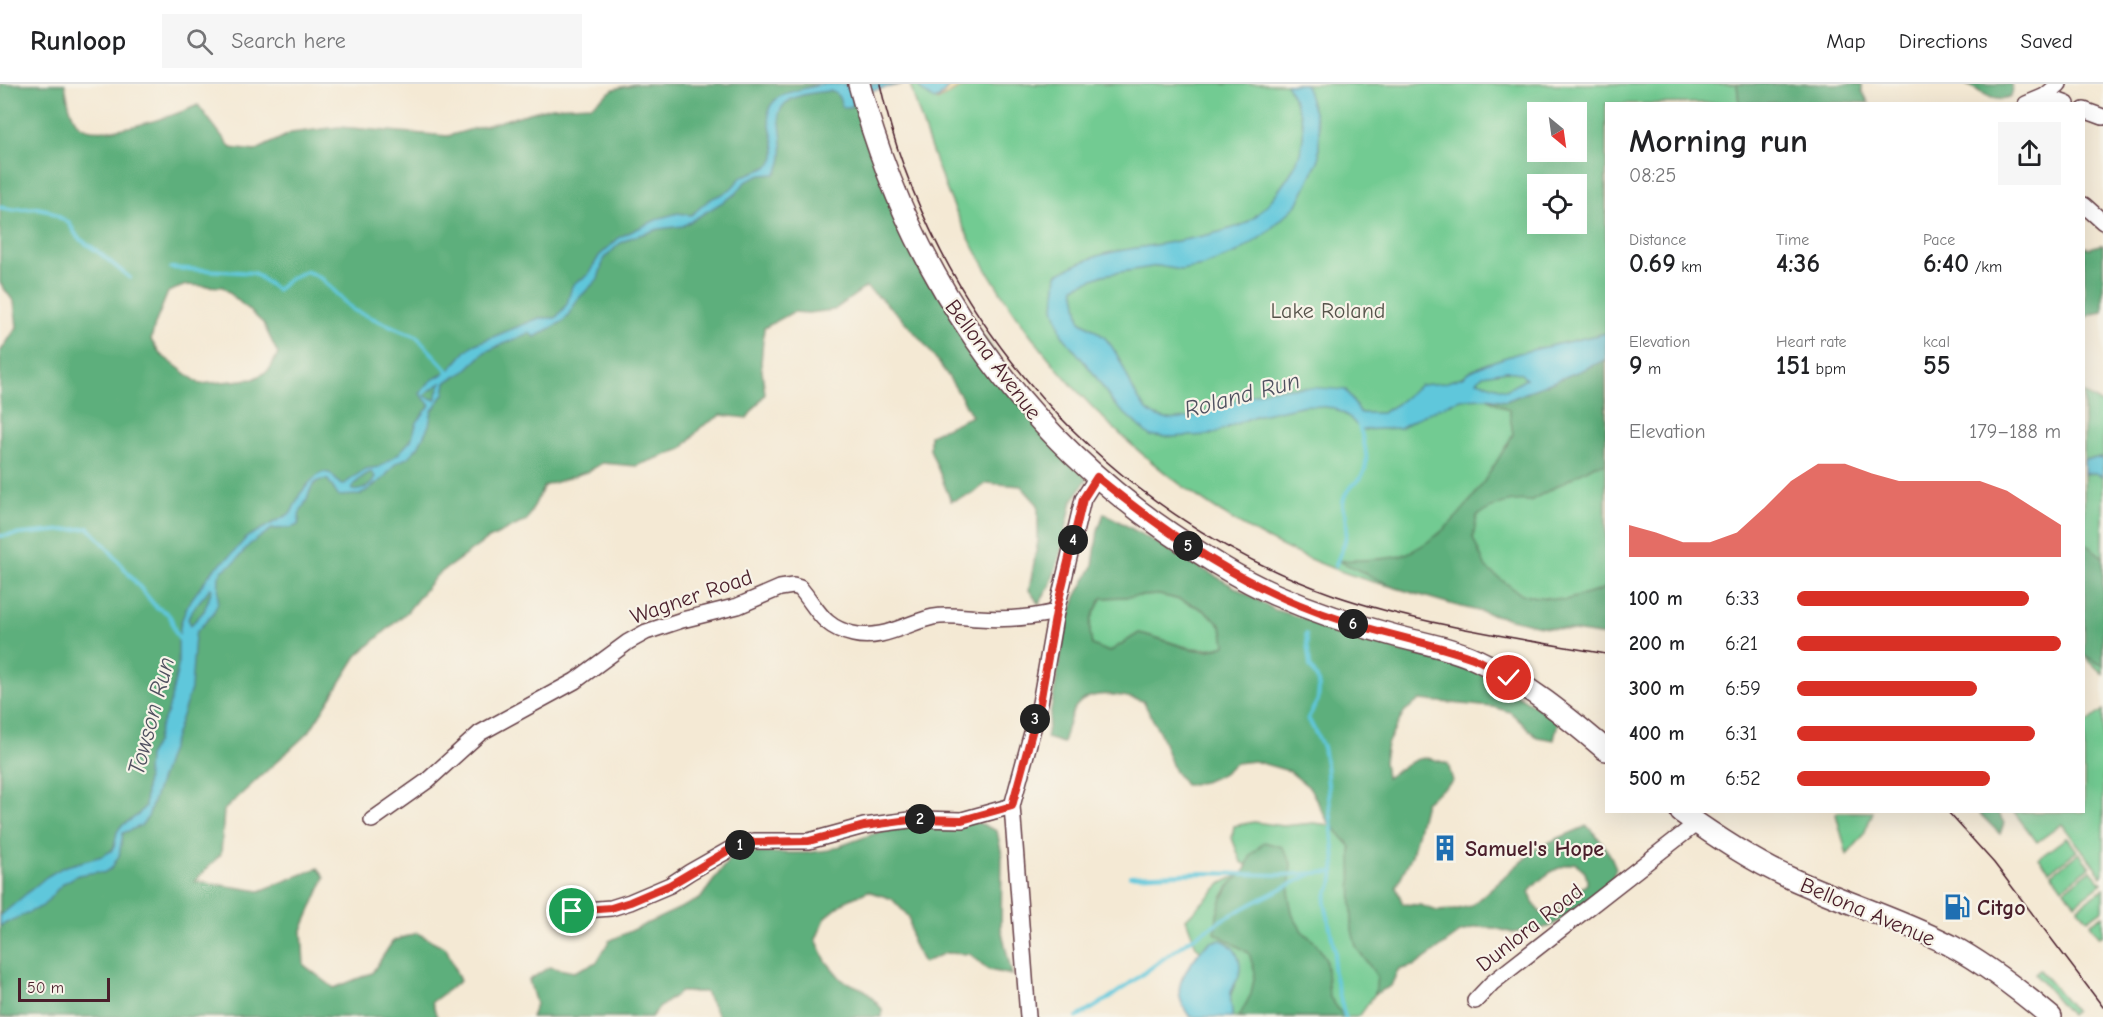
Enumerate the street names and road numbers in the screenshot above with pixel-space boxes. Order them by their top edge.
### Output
street label: Bellona Avenue [940,294,1047,425]
street label: Wagner Road [627,564,756,630]
street label: Bellona Avenue [1796,872,1939,952]
street label: Dunlora Road [1471,878,1588,978]

